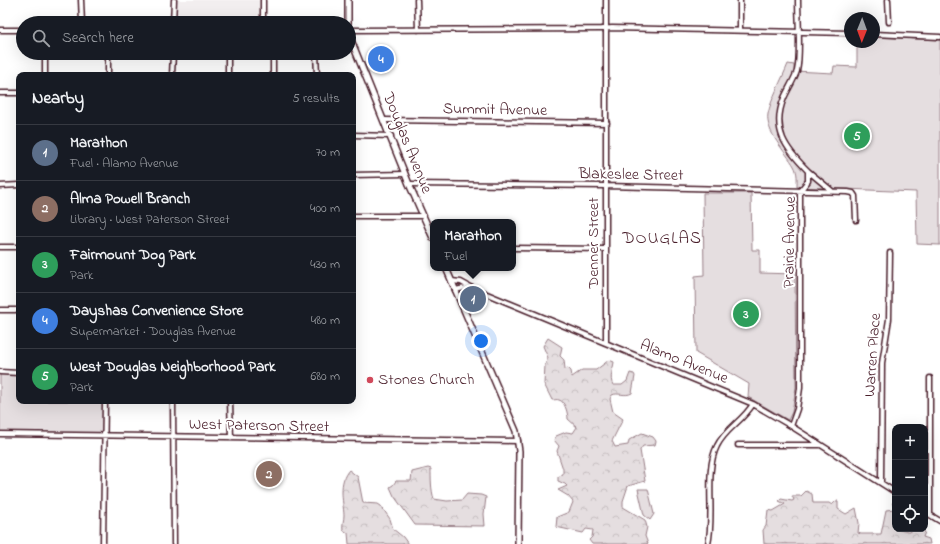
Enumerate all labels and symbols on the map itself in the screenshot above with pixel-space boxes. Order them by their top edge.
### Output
north arrow [844,12,880,48]
pin: 4 [368,44,394,74]
street label: Douglas Avenue [375,88,438,198]
street label: Summit Avenue [443,97,548,123]
pin: 5 [844,121,870,151]
street label: Blakeslee Street [577,162,684,188]
street label: Prairie Avenue [777,195,803,288]
street label: Denner Street [582,197,606,290]
district label: DOUGLAS [621,226,702,251]
pin: 1 [460,284,486,314]
pin: 3 [733,299,759,329]
street label: Warren Place [858,311,888,398]
your location [471,331,491,351]
street label: Alamo Avenue [636,333,733,391]
place label: Stones Church [378,368,474,392]
marker: Stones Church [365,375,375,385]
street label: West Paterson Street [189,413,330,439]
pin: 2 [256,459,282,489]

